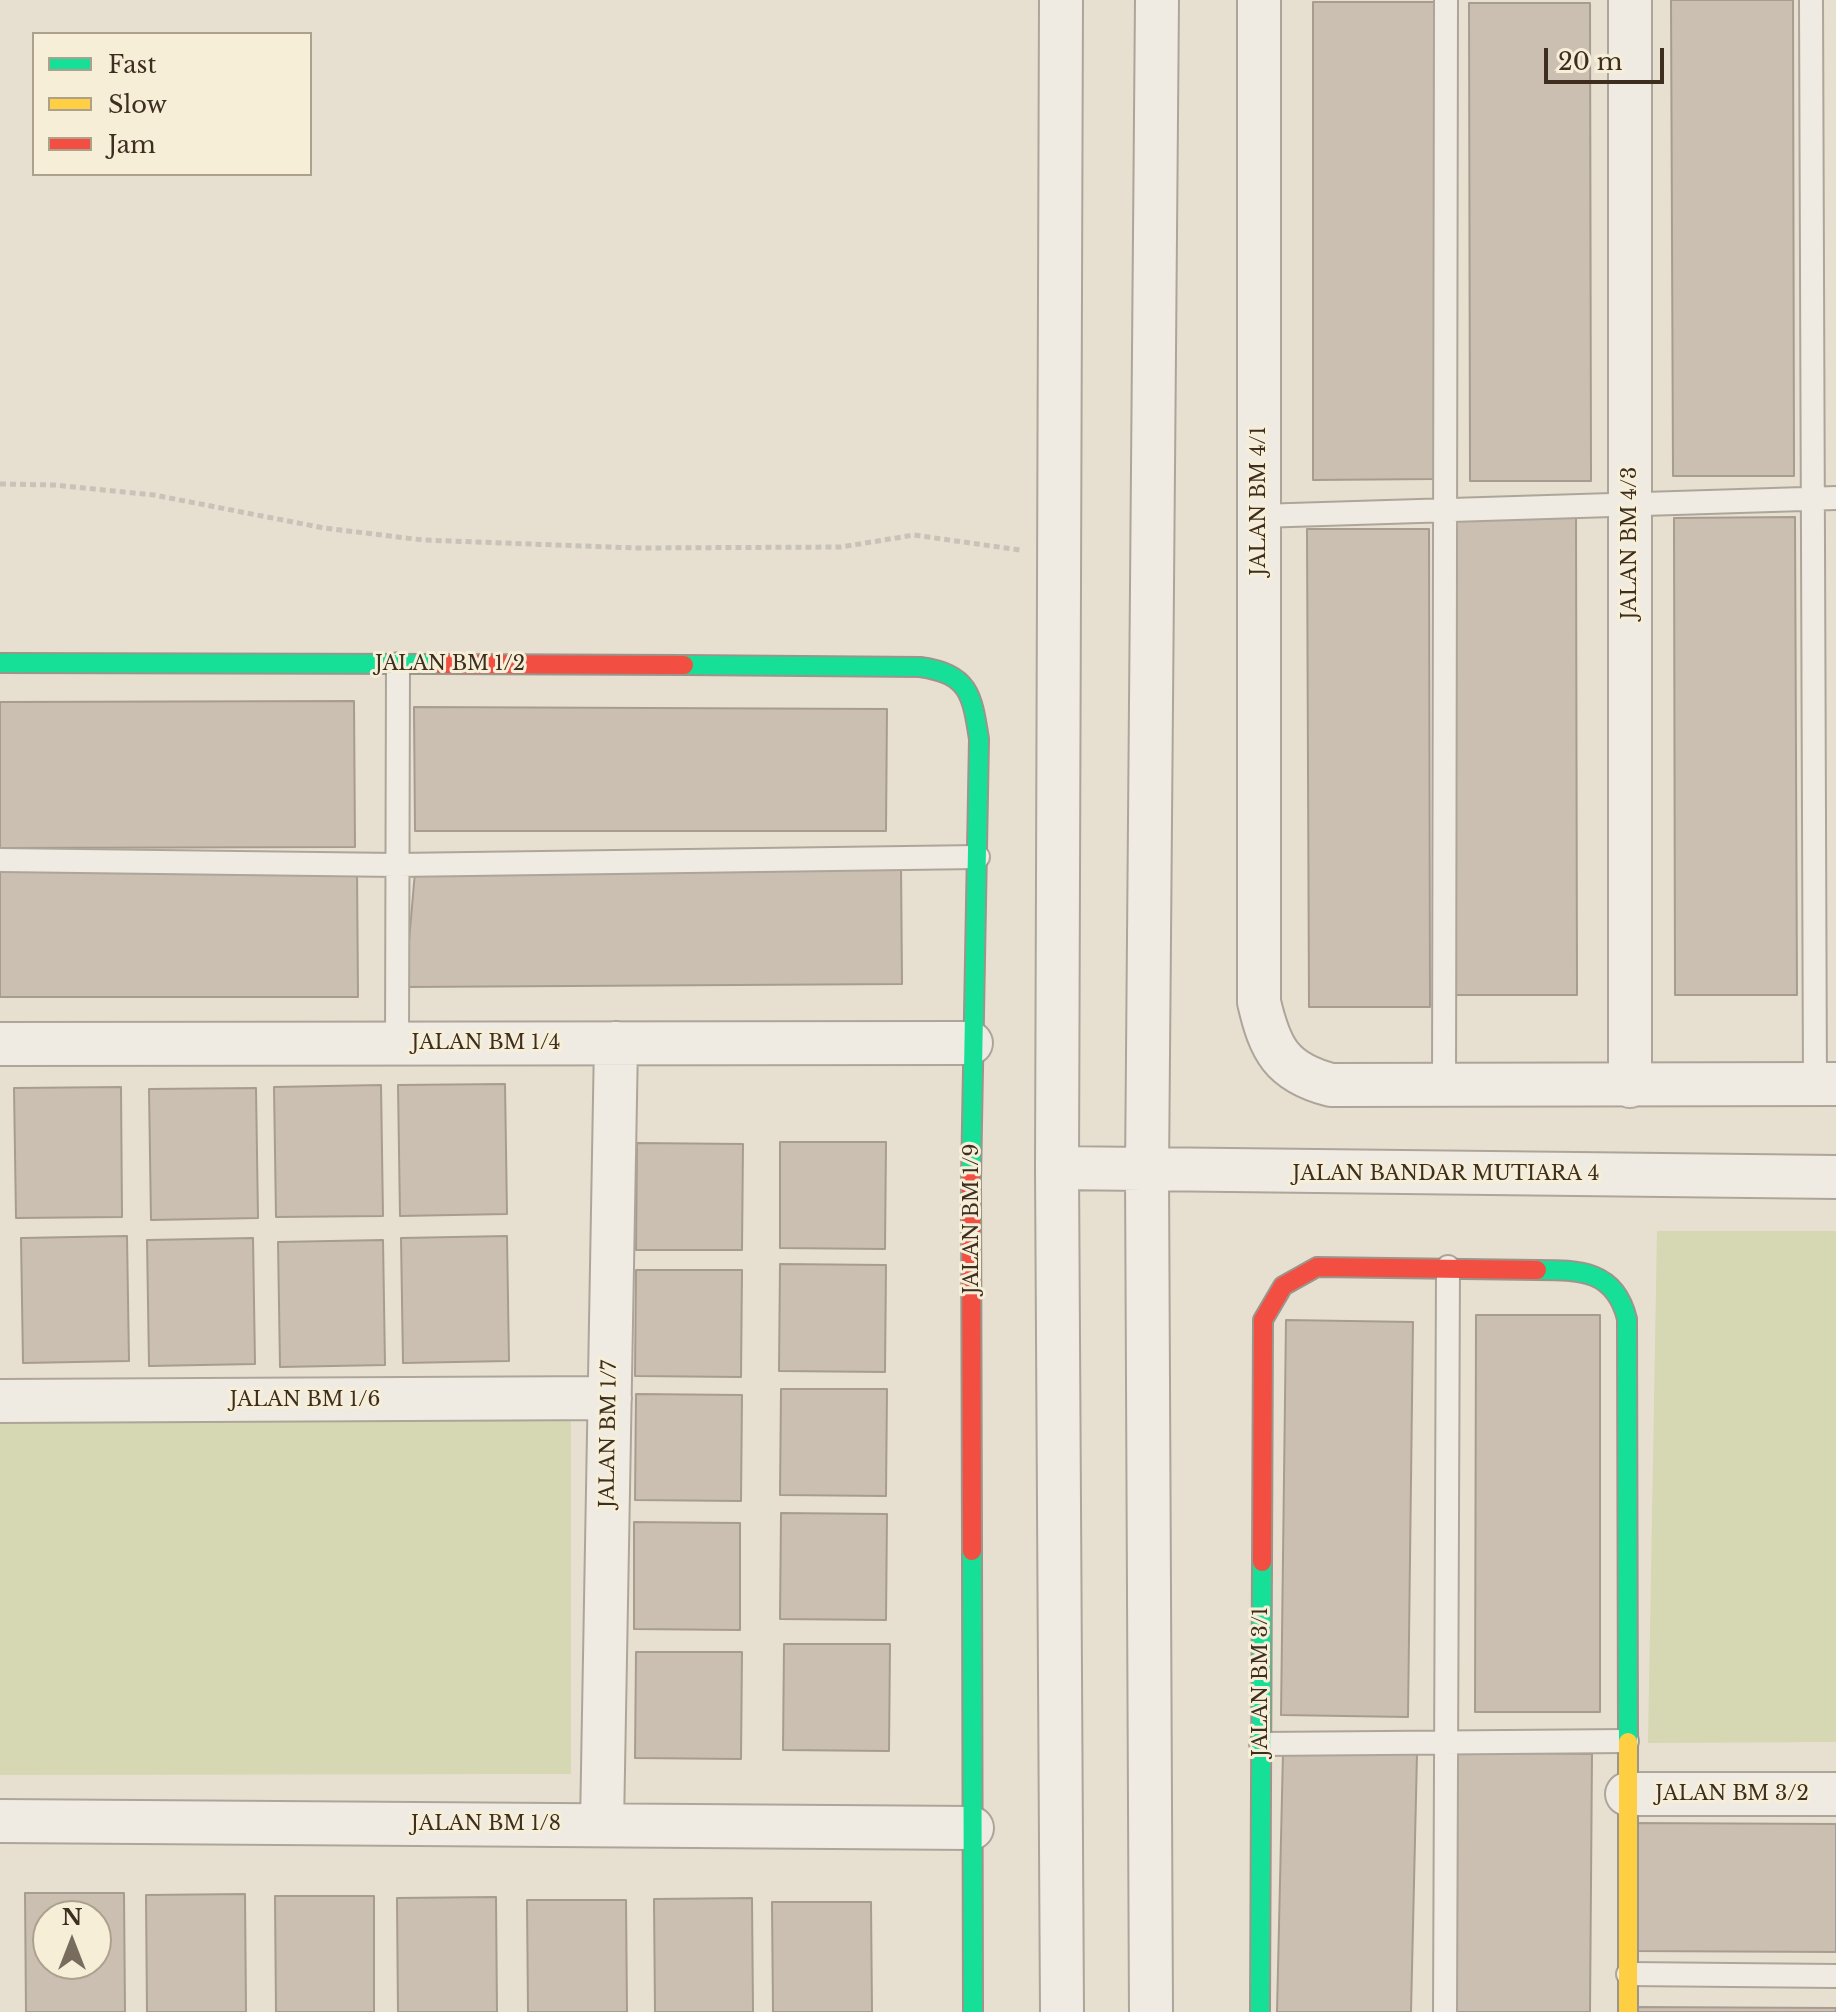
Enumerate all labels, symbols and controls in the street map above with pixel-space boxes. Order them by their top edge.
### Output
legend [32,32,312,176]
scale bar [1548,32,1668,82]
text: 20 m [1558,47,1623,76]
text: Fast [108,50,156,79]
text: Slow [108,90,167,119]
text: Jam [108,130,156,159]
street label: JALAN BM 4/1 [1247,426,1271,576]
street label: JALAN BM 4/3 [1618,467,1642,619]
street label: JALAN BM 1/2 [375,652,525,676]
street label: JALAN BM 1/4 [411,1031,561,1055]
street label: JALAN BM 1/9 [960,1144,984,1294]
street label: JALAN BANDAR MUTIARA 4 [1293,1162,1599,1186]
street label: JALAN BM 1/7 [596,1360,622,1508]
street label: JALAN BM 1/6 [230,1388,380,1412]
street label: JALAN BM 3/1 [1249,1607,1273,1757]
street label: JALAN BM 3/2 [1655,1782,1809,1806]
street label: JALAN BM 1/8 [411,1812,561,1836]
north arrow [32,1900,112,1980]
text: N [62,1904,82,1931]

